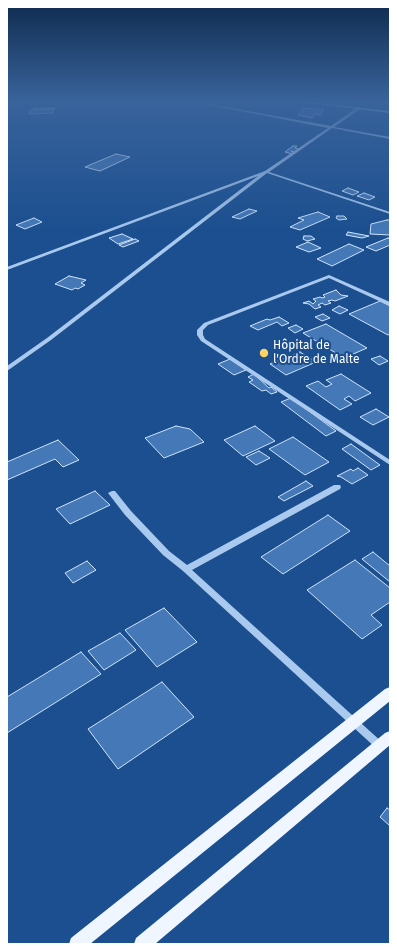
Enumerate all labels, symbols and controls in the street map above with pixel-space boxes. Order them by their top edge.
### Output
place label: Hôpital de l'Ordre de Malte [273,339,360,367]
marker: Hôpital de l'Ordre de Malte [258,347,270,359]

